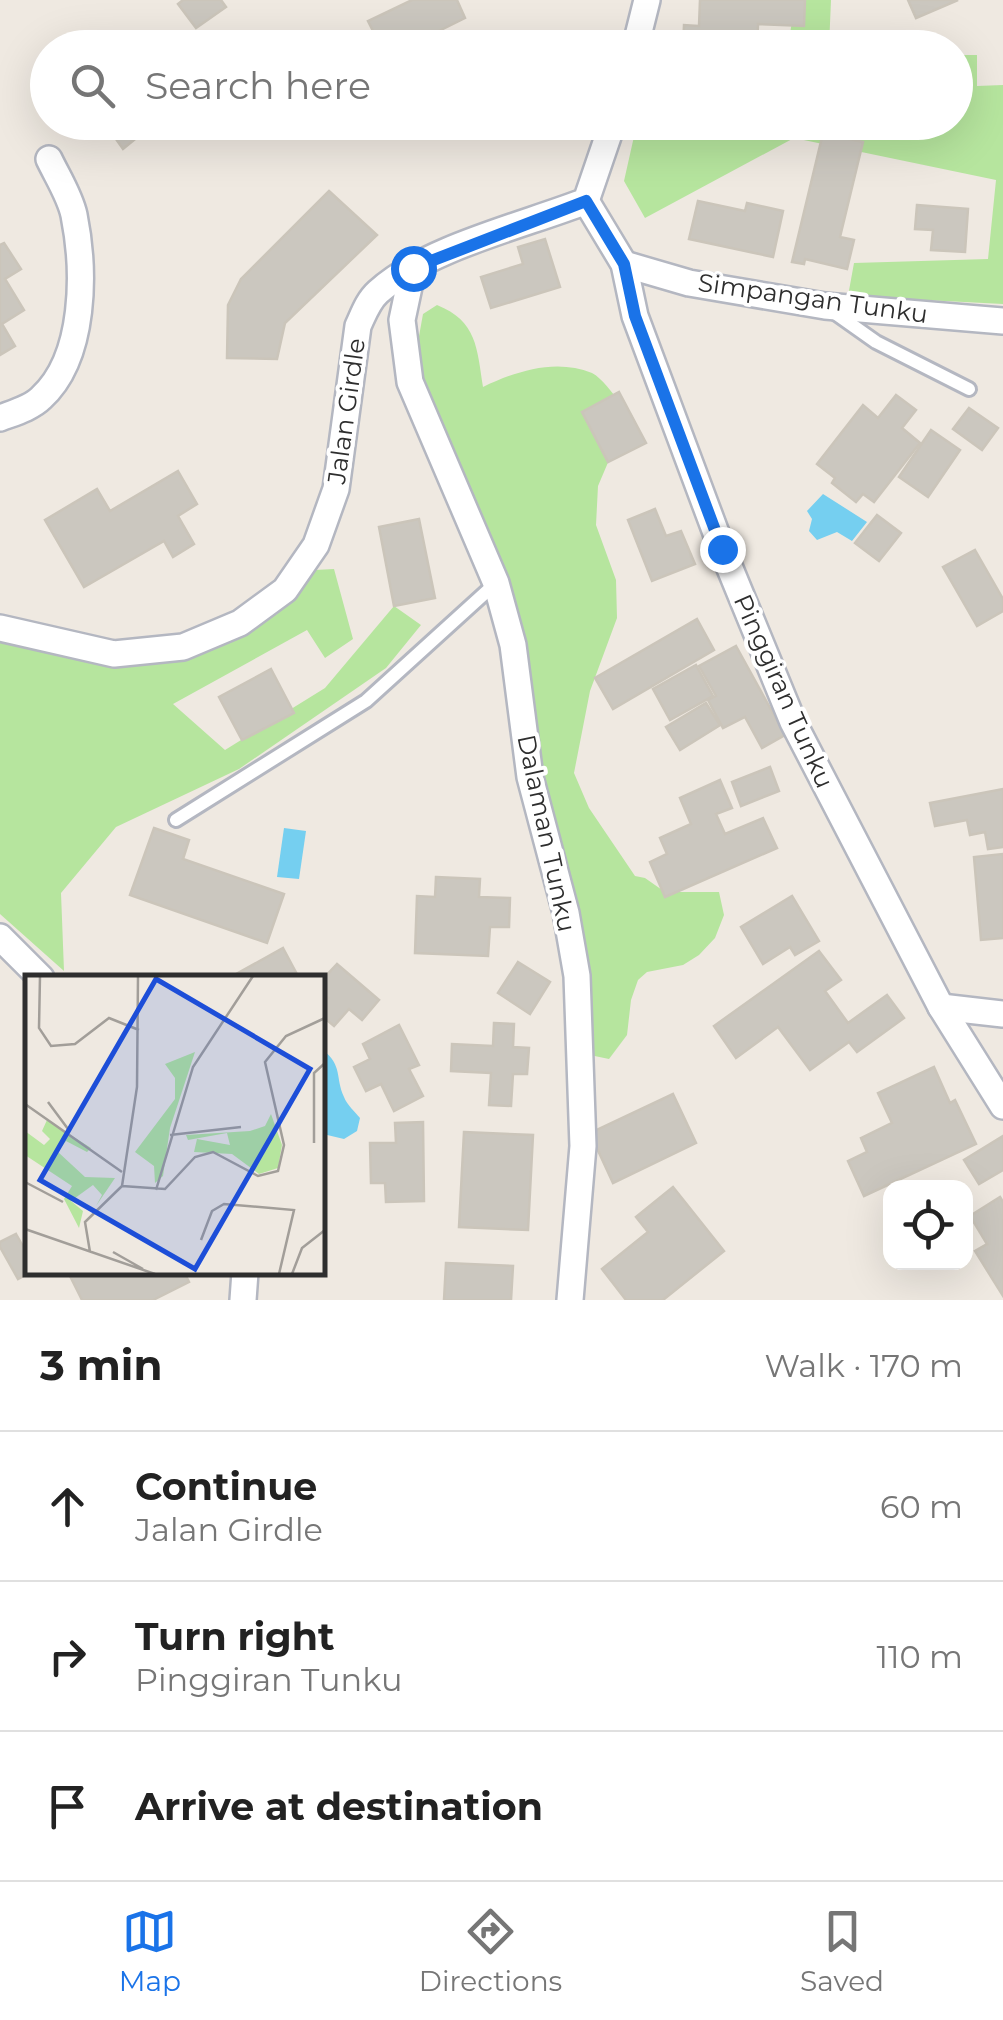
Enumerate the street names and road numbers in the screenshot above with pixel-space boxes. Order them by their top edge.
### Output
street label: Simpangan Tunku [696,267,930,329]
street label: Jalan Girdle [321,336,371,487]
street label: Pinggiran Tunku [728,589,840,793]
street label: Dalaman Tunku [511,732,583,934]

